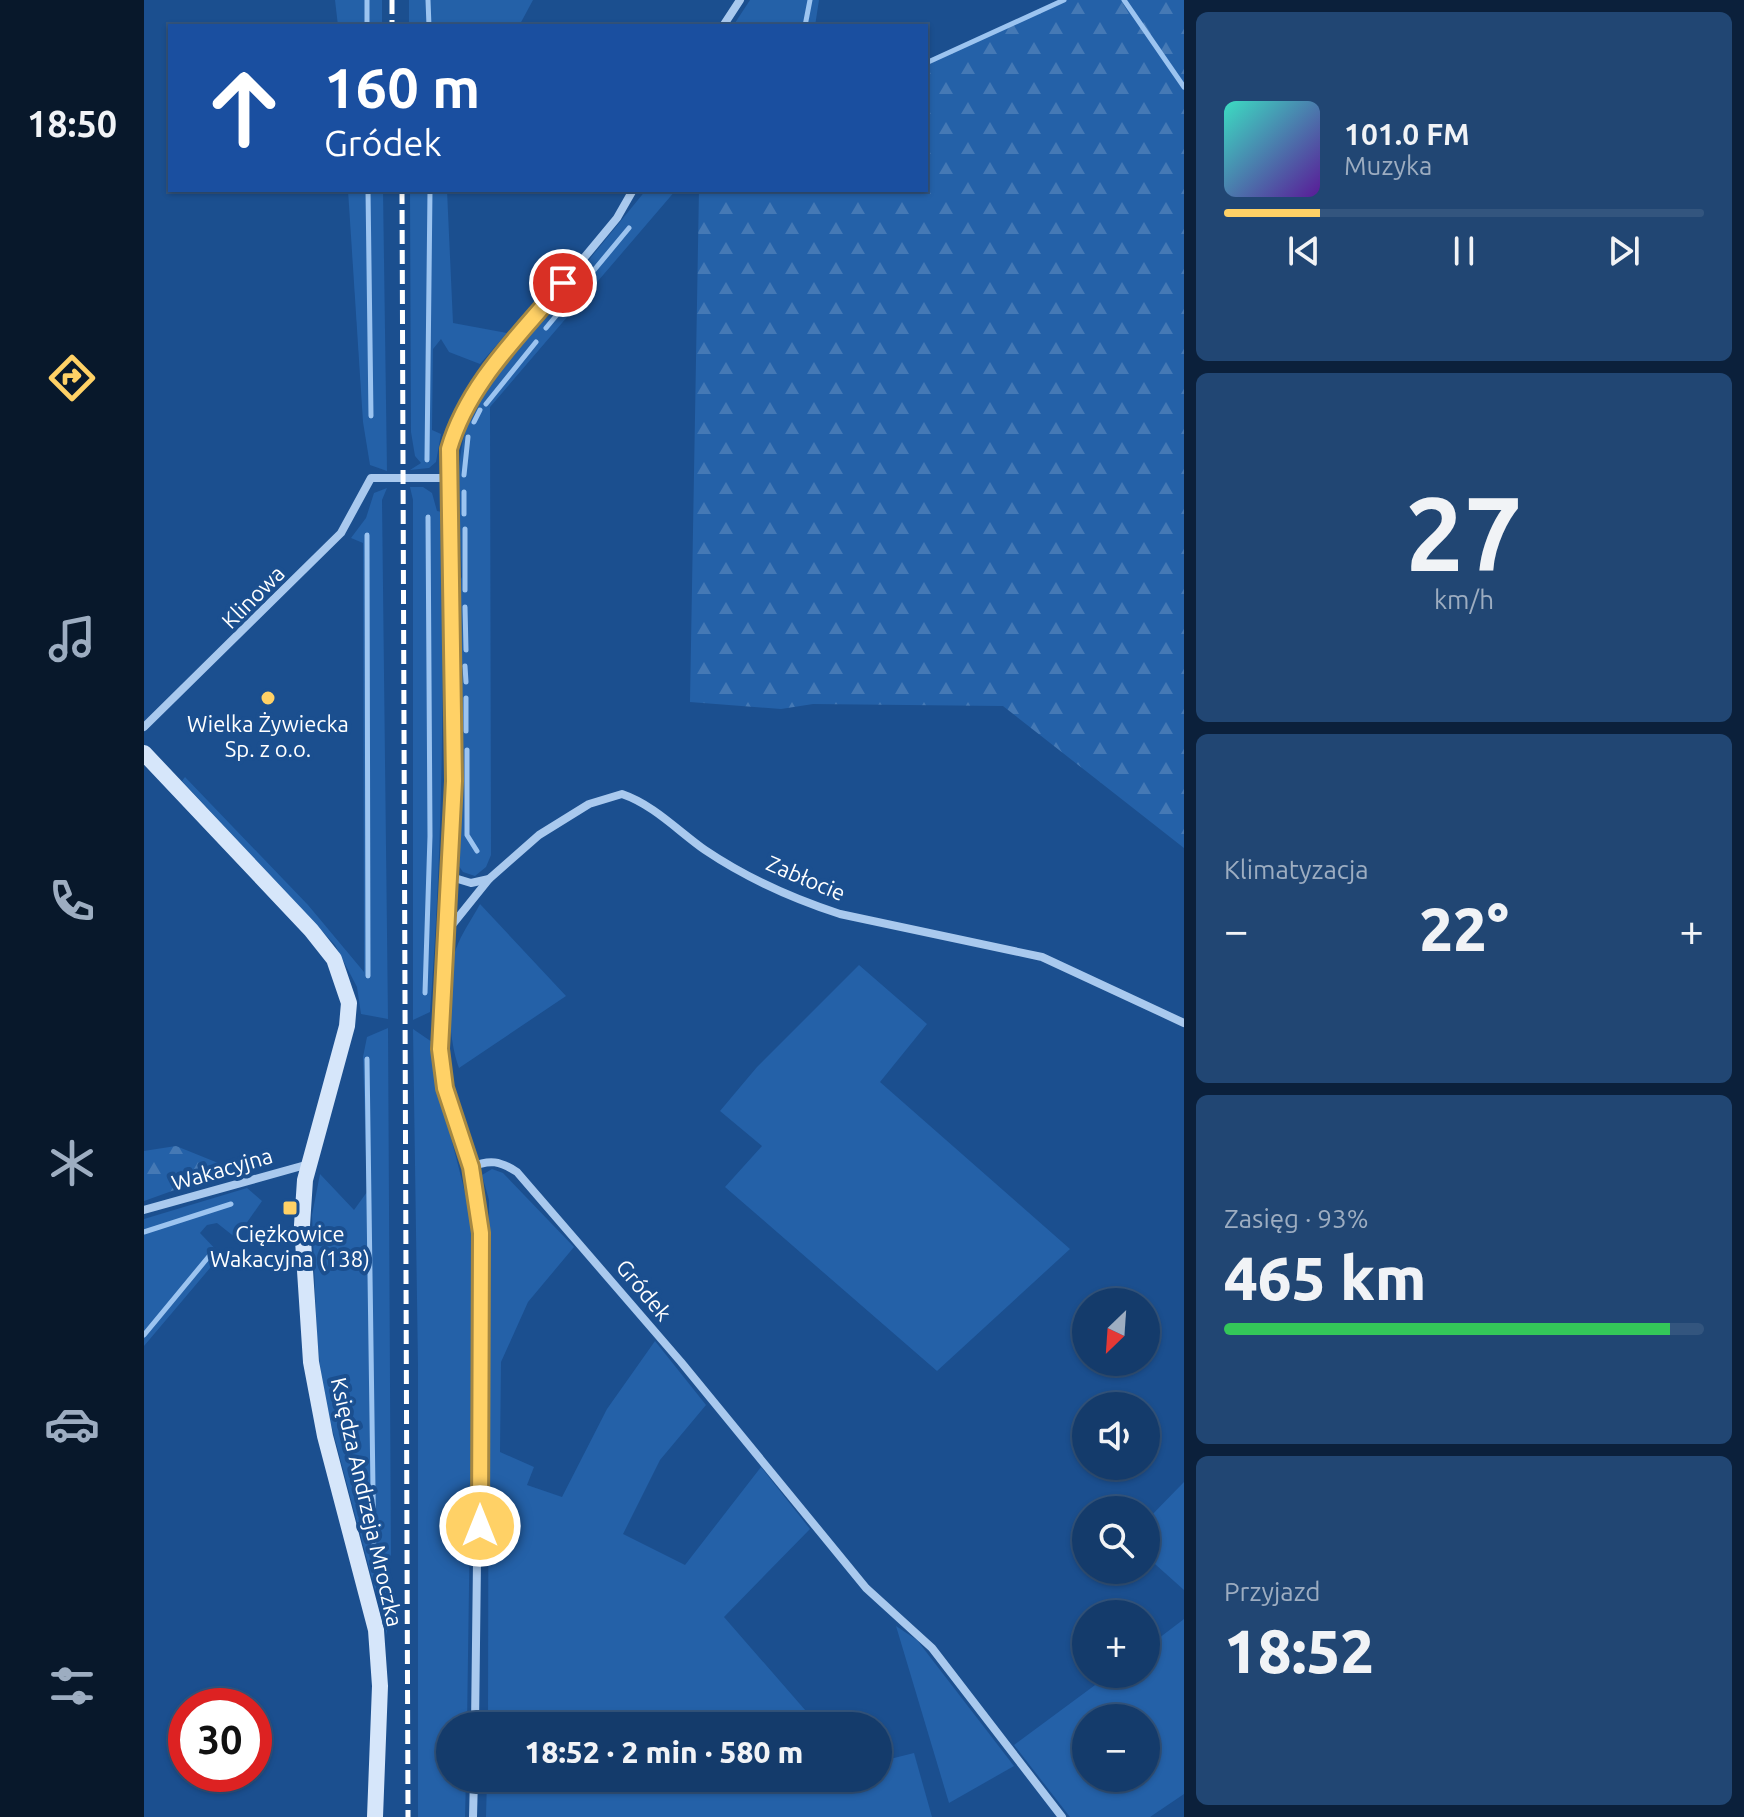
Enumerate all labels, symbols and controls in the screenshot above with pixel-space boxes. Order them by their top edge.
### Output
icon: ahead [192,56,296,160]
text: 160 m [324,56,480,119]
text: 18:50 [27,103,117,144]
text: 101.0 FM [1344,117,1470,151]
text: Gródek [324,122,442,163]
text: Muzyka [1344,151,1432,180]
icon: previous [1282,229,1326,273]
icon: pause [1442,229,1486,273]
icon: next [1602,229,1646,273]
pin [529,249,597,317]
icon: arrive [541,261,585,305]
icon: directions [44,350,100,406]
text: 27 [1405,474,1523,591]
street label: Klinowa [216,560,289,633]
text: km/h [1434,585,1494,614]
icon: music [44,611,100,667]
marker: Wielka Żywiecka Sp. z o.o. [259,689,277,707]
place label: Wielka Żywiecka Sp. z o.o. [187,711,349,761]
street label: Zabłocie [763,850,849,905]
text: Klimatyzacja [1224,855,1369,884]
icon: phone [44,873,100,929]
text: 22° [1419,895,1509,962]
text: − [1224,905,1249,954]
text: + [1679,905,1704,954]
icon: climate [44,1135,100,1191]
street label: Wakacyjna [168,1142,275,1195]
marker: Ciężkowice Wakacyjna (138) [281,1199,299,1217]
text: Zasięg · 93% [1224,1204,1369,1233]
place label: Ciężkowice Wakacyjna (138) [210,1221,370,1272]
text: 465 km [1224,1244,1426,1311]
street label: Gródek [612,1254,677,1325]
north arrow [1072,1288,1160,1376]
map controls [1072,1288,1160,1792]
street label: Księdza Andrzeja Mroczka [327,1375,408,1629]
button: sound [1072,1392,1160,1480]
icon: car [44,1396,100,1452]
position arrow [438,1484,522,1568]
button: search [1072,1496,1160,1584]
text: Przyjazd [1224,1577,1321,1606]
button: + [1072,1600,1160,1688]
text: 18:52 [1224,1617,1374,1684]
icon: filters [44,1658,100,1714]
speed limit sign: 30 [168,1688,272,1792]
button: − [1072,1704,1160,1792]
text: 18:52 · 2 min · 580 m [525,1735,803,1769]

